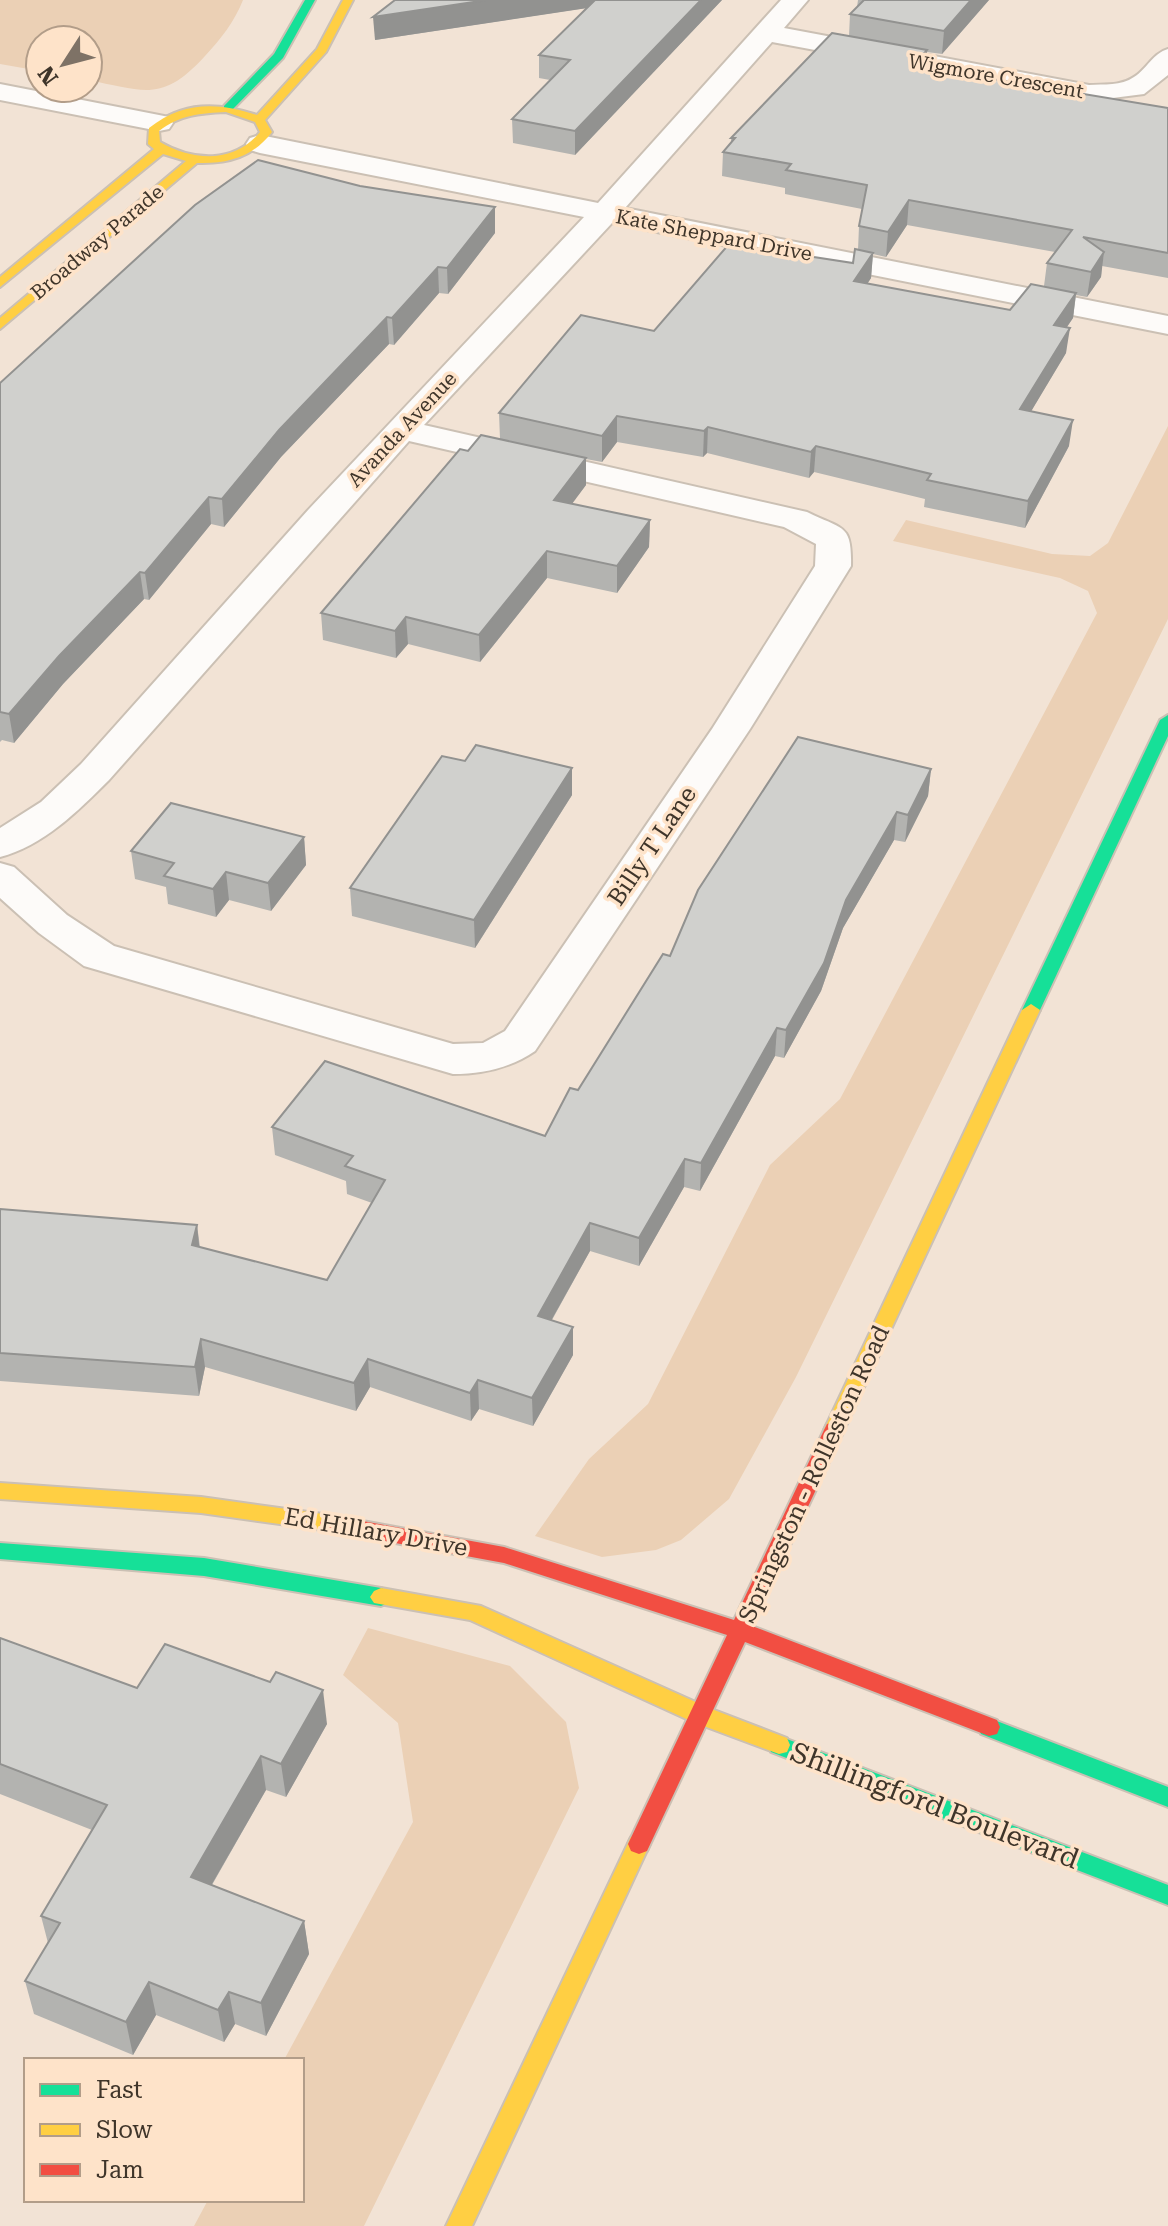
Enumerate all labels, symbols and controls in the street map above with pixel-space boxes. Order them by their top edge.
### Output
north arrow [24,24,104,104]
street label: Wigmore Crescent [906,49,1086,103]
text: N [33,61,63,90]
street label: Broadway Parade [26,179,168,305]
street label: Kate Sheppard Drive [614,204,814,266]
street label: Avanda Avenue [343,366,461,492]
street label: Billy T Lane [602,781,702,911]
street label: Springston - Rolleston Road [733,1321,895,1627]
street label: Ed Hillary Drive [282,1502,470,1562]
street label: Shillingford Boulevard [786,1735,1084,1876]
legend [24,2058,304,2202]
text: Fast [96,2076,143,2104]
text: Slow [96,2116,153,2144]
text: Jam [96,2156,144,2184]

